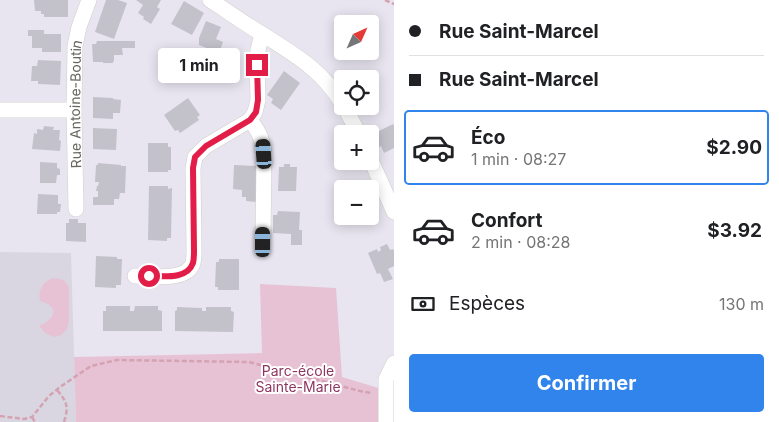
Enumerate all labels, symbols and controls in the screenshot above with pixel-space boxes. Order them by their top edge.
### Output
north arrow [334,15,379,60]
map controls [334,15,379,225]
text: Rue Saint-Marcel [439,20,599,43]
street label: Rue Antoine-Boutin [65,38,85,169]
callout: 1 min [157,48,240,82]
route end [246,54,268,76]
text: 1 min [179,55,219,75]
text: Rue Saint-Marcel [439,68,599,91]
button: locate [334,70,379,115]
button: + [334,125,379,170]
icon: car [411,125,456,170]
text: Éco [471,126,505,149]
text: $2.90 [706,136,762,159]
car [255,139,272,169]
text: 1 min · 08:27 [471,149,566,169]
button: − [334,180,379,225]
icon: car [411,208,456,253]
text: Confort [471,209,542,232]
text: $3.92 [707,219,762,242]
car [255,227,270,257]
text: 2 min · 08:28 [471,232,570,252]
route start [138,265,160,287]
icon: cash [409,290,437,318]
text: Espèces [449,292,525,315]
text: 130 m [719,294,764,314]
button: Confirmer [409,354,764,412]
park label: Parc-école Sainte-Marie [255,362,341,395]

